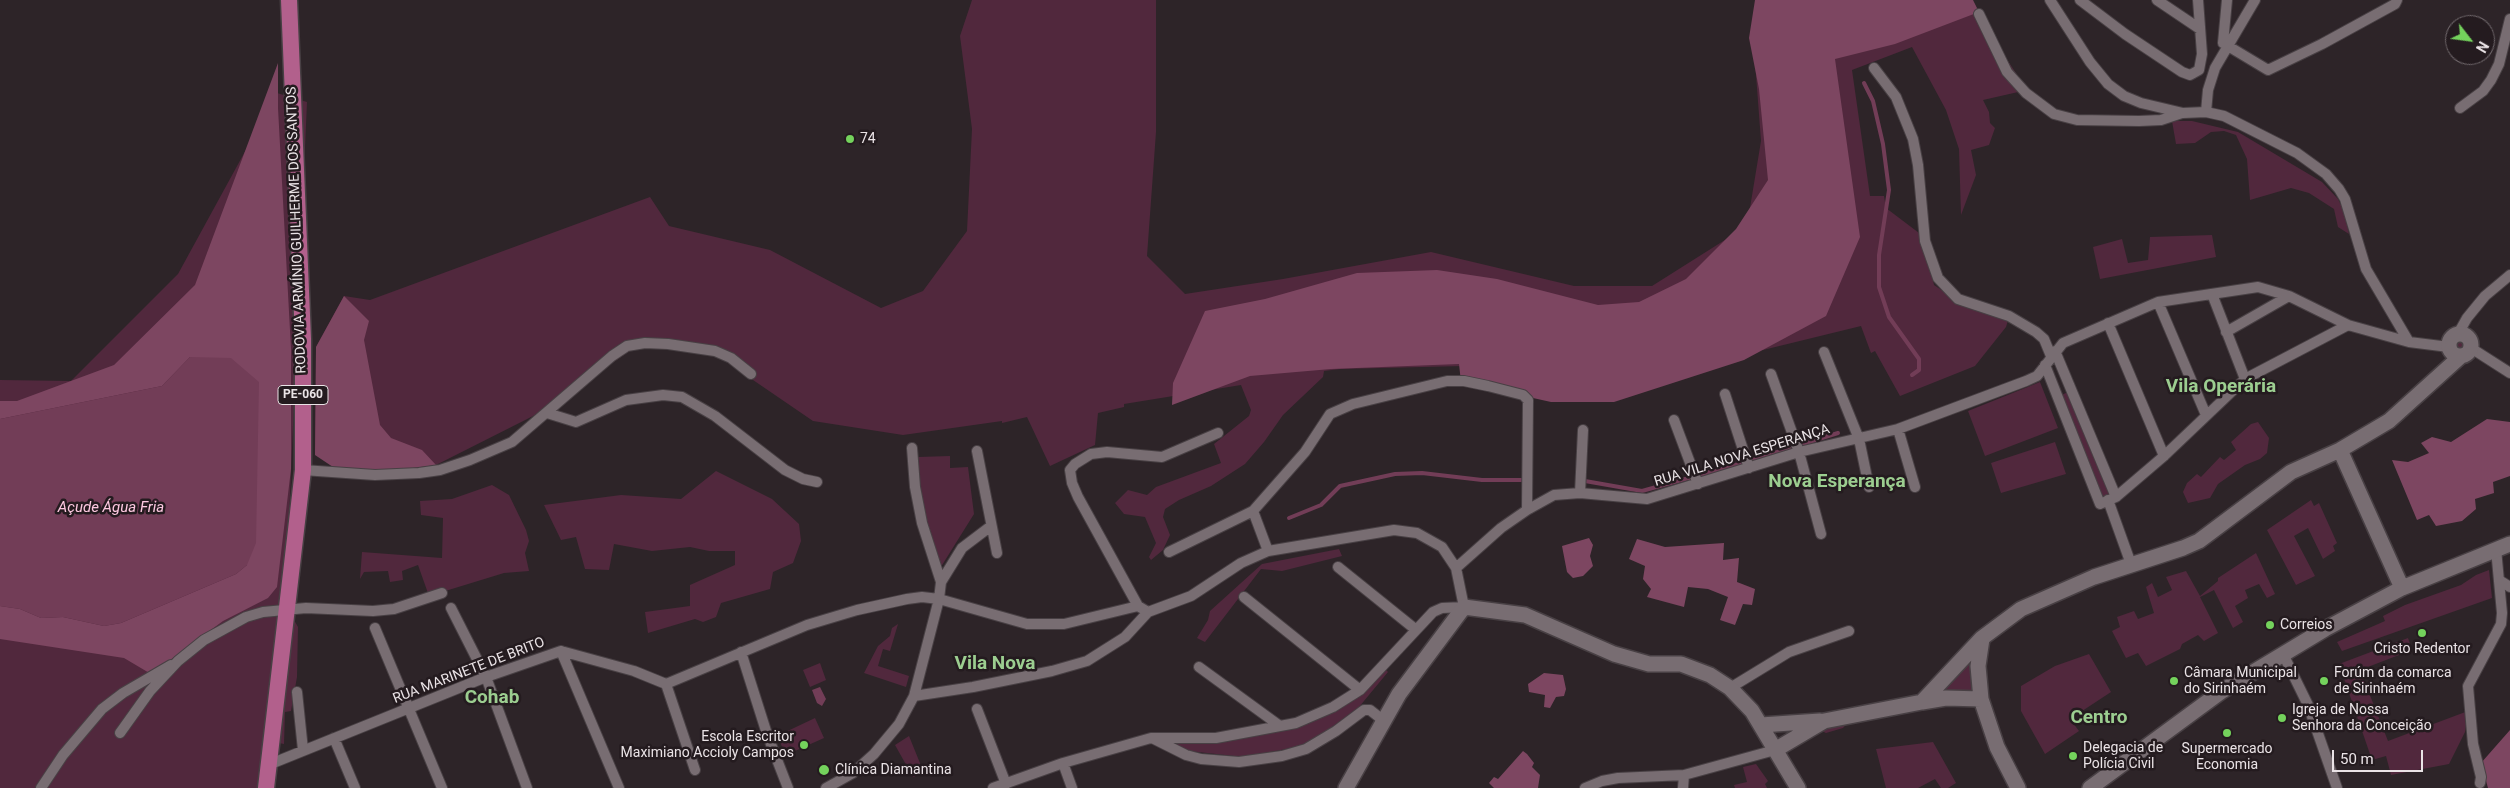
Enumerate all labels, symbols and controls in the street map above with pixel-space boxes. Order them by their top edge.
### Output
north arrow [2445,15,2495,65]
text: N [2473,39,2492,55]
street label: RODOVIA ARMÍNIO GUILHERME DOS SANTOS [284,86,310,374]
place label: 74 [860,131,876,147]
marker: 74 [844,133,856,145]
district label: Vila Operária [2166,376,2276,398]
road number: PE-060 [278,386,328,404]
street label: RUA VILA NOVA ESPERANÇA [1652,421,1832,491]
district label: Nova Esperança [1768,471,1906,493]
water label: Açude Água Fria [58,499,164,517]
place label: Correios [2280,617,2332,633]
marker: Correios [2264,619,2276,631]
marker: Cristo Redentor [2416,627,2428,639]
street label: RUA MARINETE DE BRITO [391,634,547,708]
place label: Cristo Redentor [2374,641,2470,657]
district label: Vila Nova [954,653,1036,675]
place label: Câmara Municipal do Sirinhaém [2184,665,2297,698]
place label: Forúm da comarca de Sirinhaém [2334,665,2452,698]
marker: Câmara Municipal do Sirinhaém [2168,675,2180,687]
marker: Forúm da comarca de Sirinhaém [2318,675,2330,687]
district label: Cohab [465,687,519,709]
place label: Igreja de Nossa Senhora da Conceição [2292,702,2432,734]
district label: Centro [2070,707,2128,729]
marker: Igreja de Nossa Senhora da Conceição [2276,712,2288,724]
marker: Supermercado Economia [2221,727,2233,739]
place label: Escola Escritor Maximiano Accioly Campos [621,729,794,762]
marker: Escola Escritor Maximiano Accioly Campos [798,739,810,751]
place label: Delegacia de Polícia Civil [2083,740,2163,772]
scale bar [2335,740,2426,772]
place label: Supermercado Economia [2181,741,2273,774]
marker: Delegacia de Polícia Civil [2067,750,2079,762]
text: 50 m [2340,750,2374,768]
place label: Clínica Diamantina [835,762,952,778]
marker: Clínica Diamantina [817,763,831,777]

